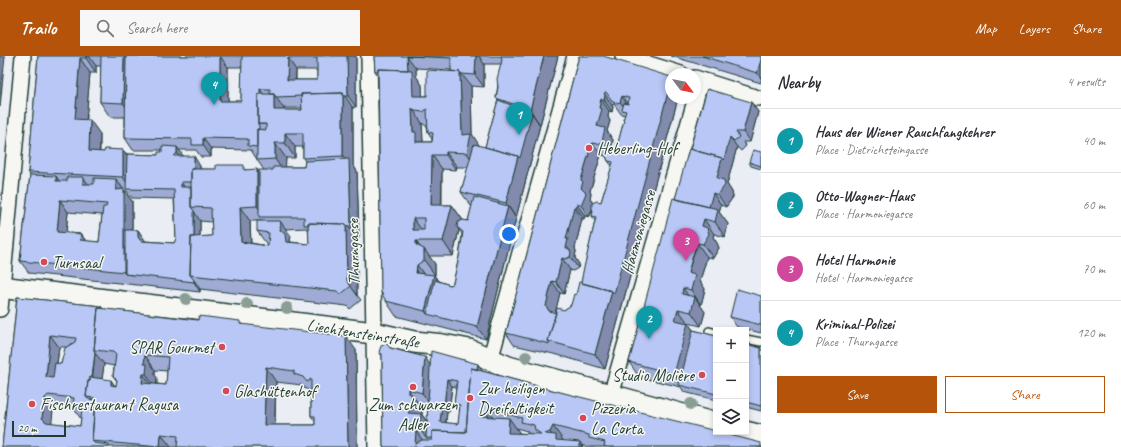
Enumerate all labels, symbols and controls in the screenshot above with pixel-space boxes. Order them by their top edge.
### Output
search box [80,10,360,46]
text: Trailo [20,16,56,40]
icon: search [94,17,116,39]
text: Search here [126,19,188,38]
text: Map [975,20,997,37]
text: Layers [1019,20,1050,37]
text: Share [1072,20,1101,37]
north arrow [665,68,701,104]
pin: 4 [201,72,227,105]
text: Nearby [777,72,820,93]
text: 4 results [1067,74,1105,90]
pin: 1 [506,102,532,135]
text: Haus der Wiener Rauchfangkehrer [815,123,995,142]
text: 1 [787,133,793,149]
text: 40 m [1083,133,1105,149]
place label: Heberling-Hof [597,138,681,159]
text: Place · Dietrichsteingasse [815,142,928,158]
marker: Heberling-Hof [584,143,594,153]
street label: Harmoniegasse [617,187,661,276]
text: Otto-Wagner-Haus [815,187,914,206]
text: 2 [787,197,793,213]
text: 60 m [1083,197,1105,213]
text: Place · Harmoniegasse [815,206,912,222]
street label: Thurngasse [342,217,365,285]
your location [499,224,519,244]
pin: 3 [673,228,699,261]
text: Hotel Harmonie [815,251,895,270]
place label: Turnsaal [52,252,104,273]
marker: Turnsaal [39,257,49,267]
text: 3 [787,261,793,277]
text: 70 m [1083,261,1105,277]
text: Hotel · Harmoniegasse [815,270,912,286]
pin: 2 [636,306,662,339]
street label: Liechtensteinstraße [305,314,422,353]
text: Kriminal-Polizei [815,315,894,334]
text: 4 [787,325,793,341]
text: 120 m [1077,325,1105,341]
map controls [713,327,749,435]
button: + [713,327,749,363]
text: Place · Thurngasse [815,334,897,350]
place label: SPAR Gourmet [129,337,216,358]
marker: SPAR Gourmet [217,342,227,352]
button: − [713,363,749,399]
place label: Studio Molière [612,365,695,386]
marker: Studio Molière [697,370,707,380]
button: Save [777,376,937,413]
button: Share [945,376,1105,413]
place label: Zur heiligen Dreifaltigkeit [478,378,555,419]
place label: Glashüttenhof [234,381,320,402]
marker: Zum schwarzen Adler [408,382,418,392]
marker: Glashüttenhof [221,386,231,396]
marker: Zur heiligen Dreifaltigkeit [465,393,475,403]
place label: Fischrestaurant Ragusa [40,394,179,415]
place label: Zum schwarzen Adler [368,394,458,435]
place label: Pizzeria La Corta [591,398,645,439]
marker: Fischrestaurant Ragusa [27,399,37,409]
button: layers [713,399,749,435]
marker: Pizzeria La Corta [578,413,588,423]
scale bar [12,419,66,438]
text: 20 m [18,421,37,435]

